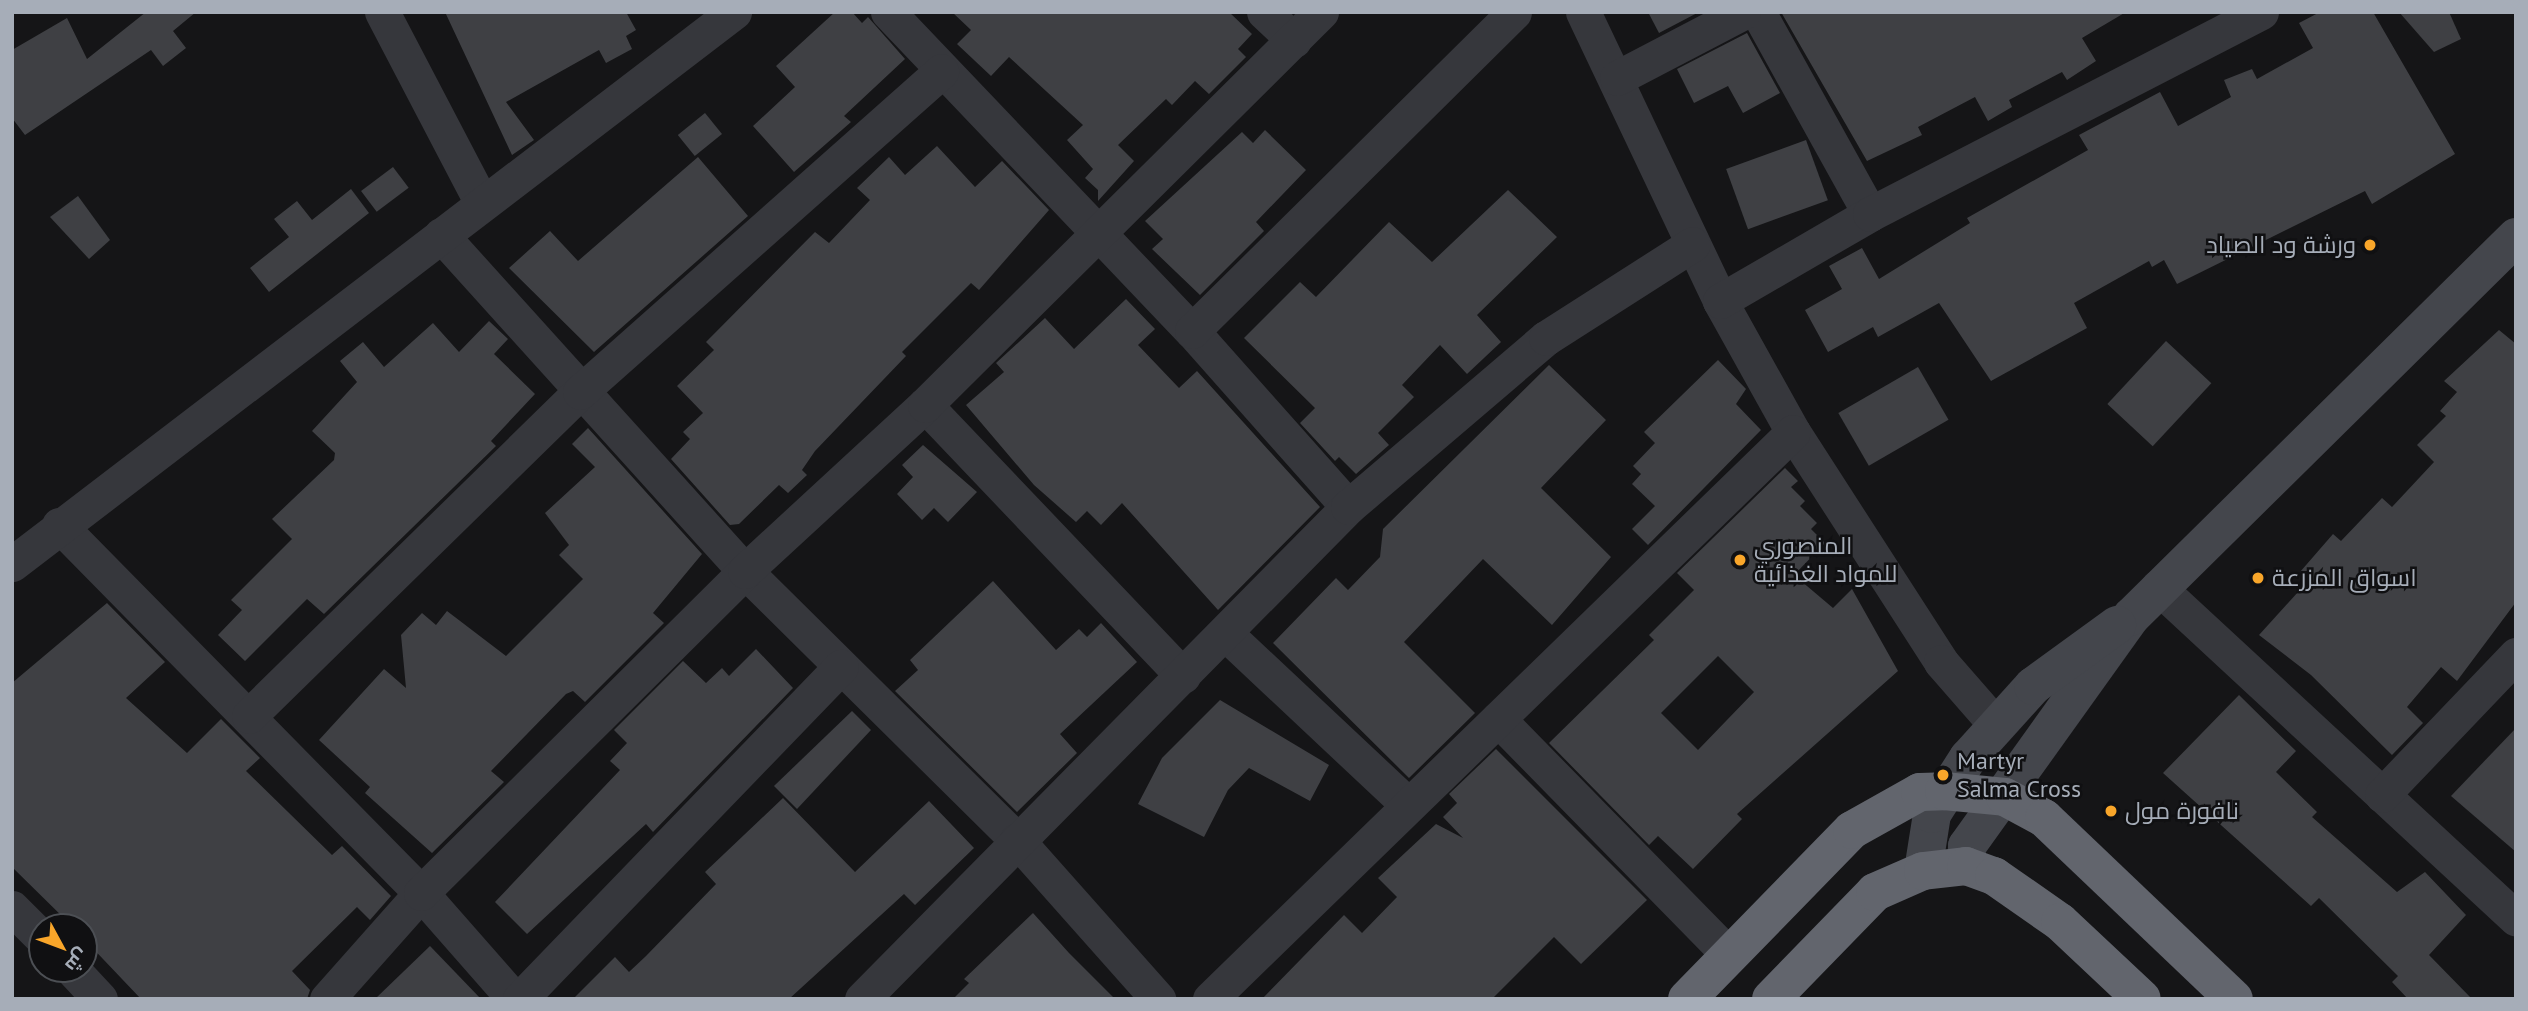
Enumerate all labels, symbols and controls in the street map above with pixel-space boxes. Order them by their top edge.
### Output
place label: ورشة ود الصياد [2206,231,2356,259]
marker: ورشة ود الصياد [2362,237,2378,253]
place label: المنصوري للمواد الغذائية [1754,532,1897,588]
marker: المنصوري للمواد الغذائية [1732,552,1748,568]
place label: اسواق المزرعة [2272,564,2417,592]
marker: اسواق المزرعة [2250,570,2266,586]
place label: Martyr Salma Cross [1957,747,2081,803]
marker: Martyr Salma Cross [1935,767,1951,783]
place label: نافورة مول [2125,797,2239,825]
marker: نافورة مول [2103,803,2119,819]
north arrow [28,913,98,983]
text: ش [60,943,94,978]

